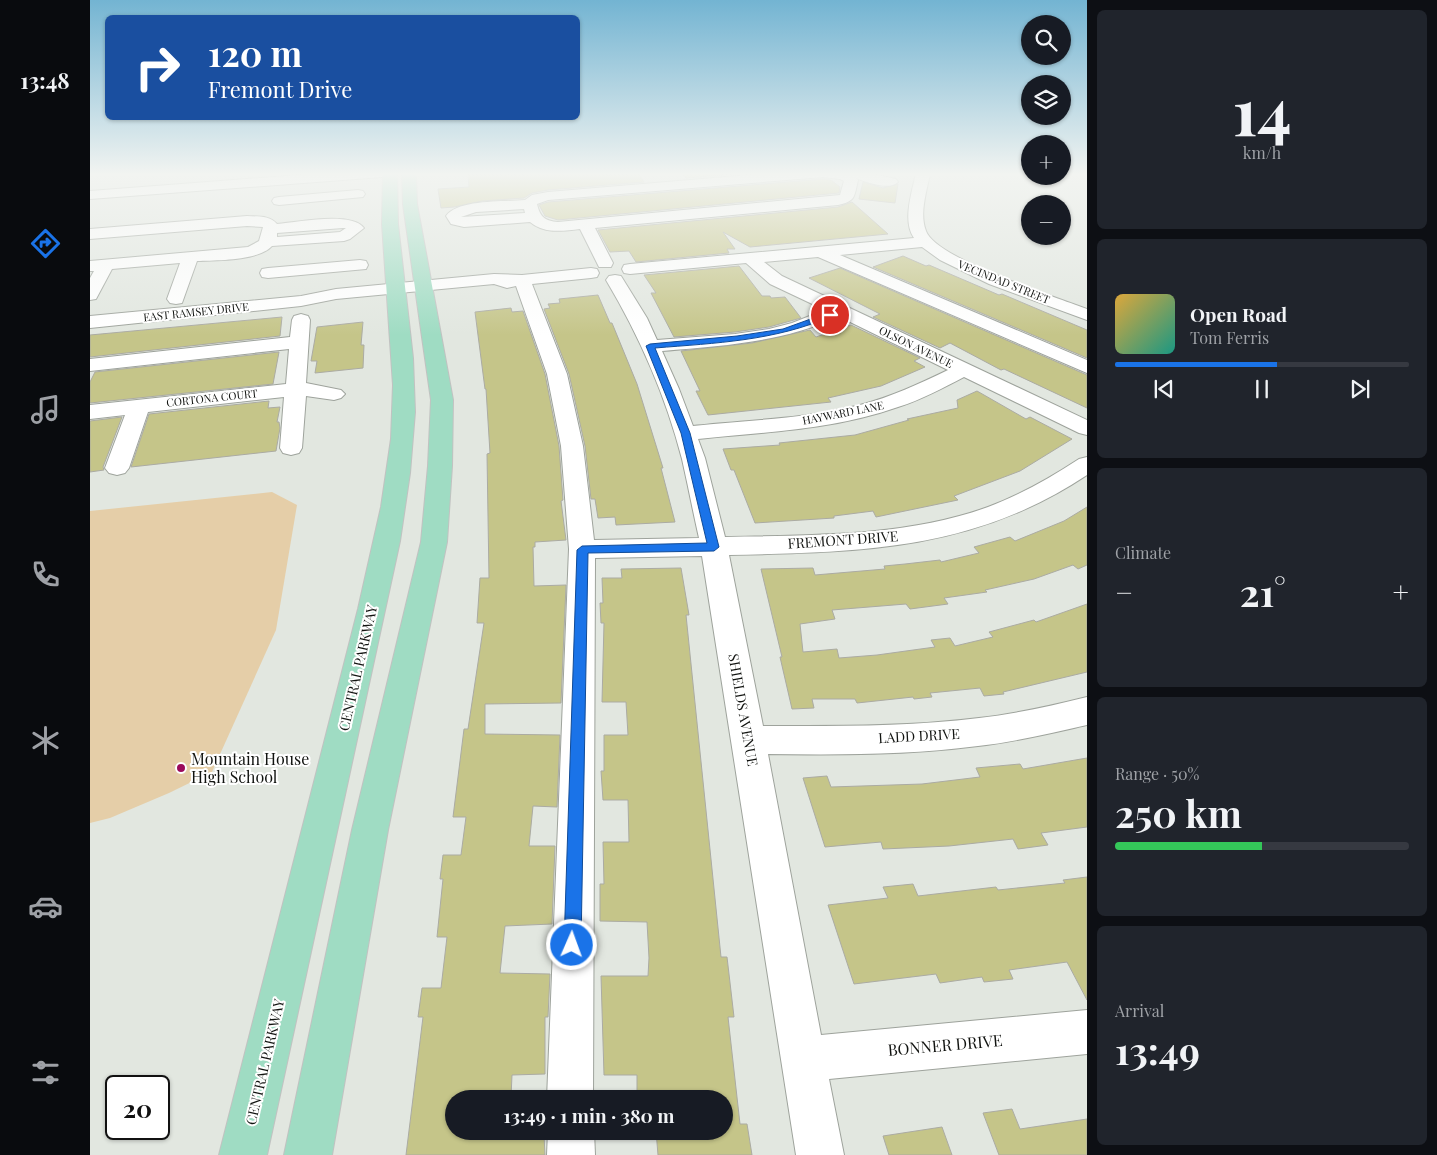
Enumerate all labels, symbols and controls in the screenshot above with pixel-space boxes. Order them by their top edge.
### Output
map controls [1021,15,1071,245]
button: search [1021,15,1071,65]
text: 120 m [208,29,302,76]
icon: right [125,35,190,100]
text: 13:48 [20,65,70,95]
text: 14 [1232,66,1292,152]
text: Fremont Drive [208,74,352,104]
button: layers [1021,75,1071,125]
button: + [1021,135,1071,185]
text: km/h [1243,142,1281,163]
button: − [1021,195,1071,245]
icon: directions [28,226,63,261]
street label: VECINDAD STREET [955,256,1053,307]
pin [809,294,851,336]
street label: EAST RAMSEY DRIVE [142,298,250,325]
icon: arrive [816,301,844,329]
text: Open Road [1190,301,1287,327]
street label: OLSON AVENUE [877,322,956,371]
text: Tom Ferris [1190,327,1269,348]
icon: previous [1150,375,1178,403]
icon: pause [1248,375,1276,403]
icon: next [1346,375,1374,403]
street label: CORTONA COURT [165,385,259,410]
icon: music [28,392,63,427]
street label: HAYWARD LANE [801,397,885,428]
street label: FREMONT DRIVE [787,526,899,553]
text: Climate [1115,542,1171,563]
icon: phone [28,557,63,592]
text: 21° [1240,566,1286,617]
text: − [1115,573,1133,610]
text: + [1393,573,1409,610]
street label: CENTRAL PARKWAY [334,602,381,733]
street label: SHIELDS AVENUE [724,652,763,768]
icon: climate [28,723,63,758]
street label: LADD DRIVE [878,724,960,747]
place label: Mountain House High School [191,748,309,787]
marker: Mountain House High School [175,762,187,774]
text: Range · 50% [1115,763,1199,784]
text: 250 km [1115,787,1242,838]
icon: car [28,889,63,924]
position arrow [545,918,597,970]
street label: CENTRAL PARKWAY [241,996,288,1127]
text: Arrival [1115,1000,1164,1021]
text: 13:49 [1115,1024,1200,1075]
street label: BONNER DRIVE [887,1029,1003,1060]
icon: filters [28,1055,63,1090]
speed limit sign: 20 [105,1075,170,1140]
text: 13:49 · 1 min · 380 m [504,1102,674,1128]

